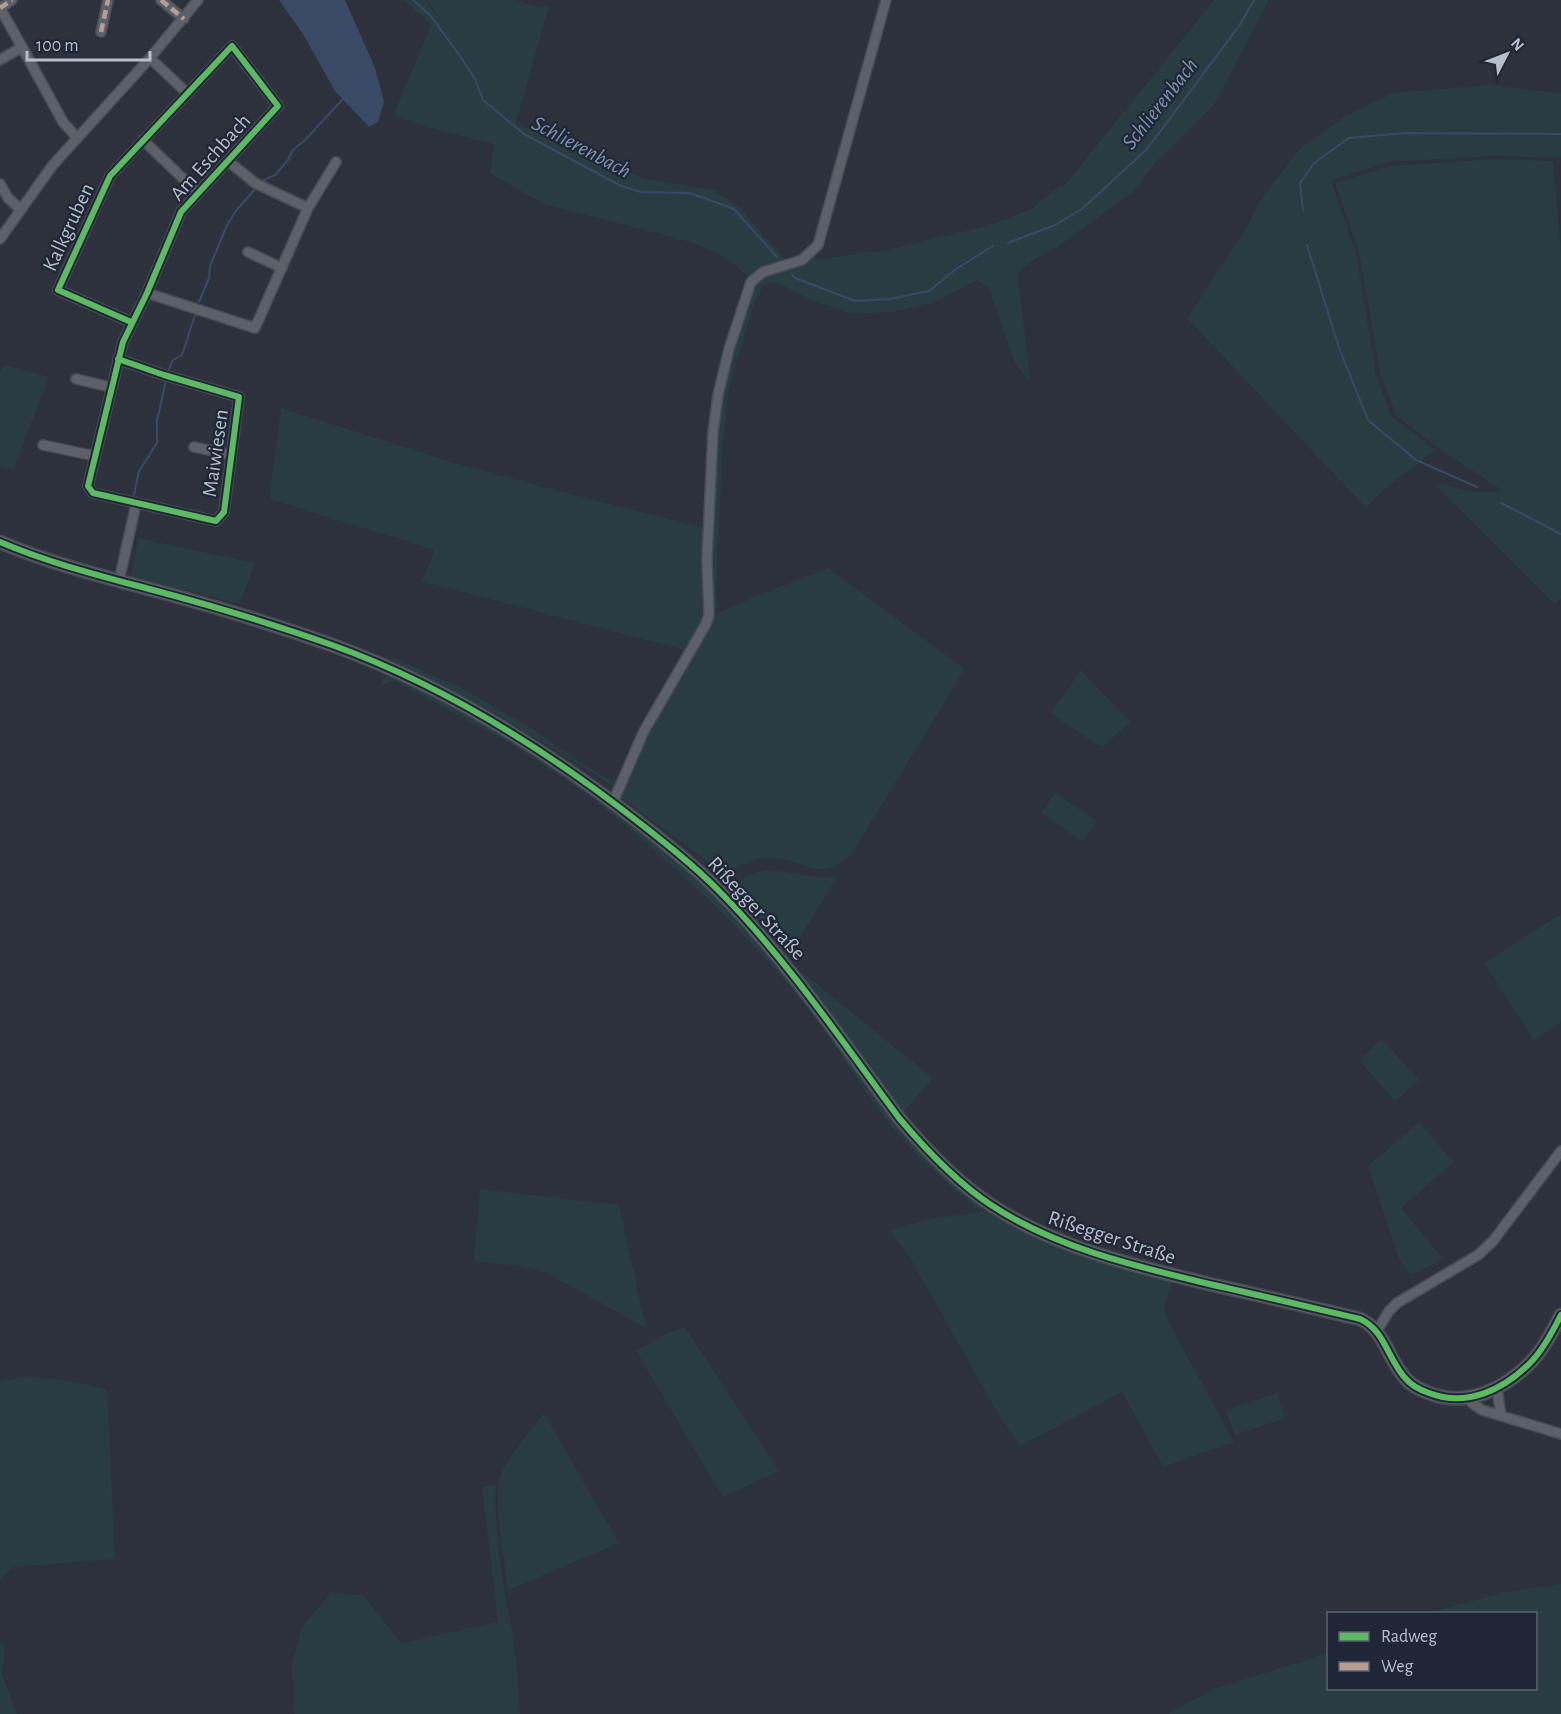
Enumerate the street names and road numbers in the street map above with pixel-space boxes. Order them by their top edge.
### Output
street label: Am Eschbach [166,110,255,205]
street label: Kalkgruben [39,180,98,274]
street label: Maiwiesen [199,408,232,498]
street label: Rißegger Straße [704,853,810,964]
street label: Rißegger Straße [1046,1207,1178,1268]

